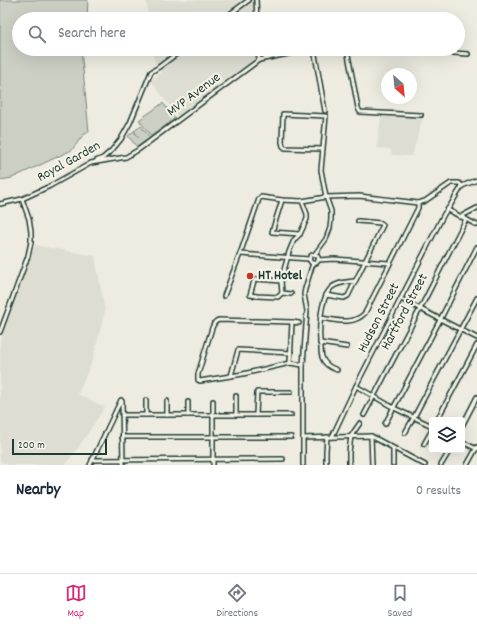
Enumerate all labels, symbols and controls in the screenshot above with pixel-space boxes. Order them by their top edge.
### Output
search box [12,12,465,56]
icon: search [26,23,48,45]
text: Search here [58,23,126,45]
street label: MVP Avenue [163,68,225,122]
north arrow [381,68,417,104]
street label: Royal Garden [34,136,104,188]
place label: HT Hotel [258,266,303,286]
street label: Hartford Street [376,270,434,354]
marker: HT Hotel [245,271,255,281]
street label: Hudson Street [353,280,405,356]
map controls [429,417,465,453]
button: layers [429,417,465,453]
scale bar [12,437,107,456]
text: 200 m [18,438,45,454]
text: Nearby [16,479,60,503]
text: 0 results [416,482,461,501]
tab: Map [65,582,87,622]
tab: Directions [216,582,258,622]
tab: Saved [388,582,412,622]

